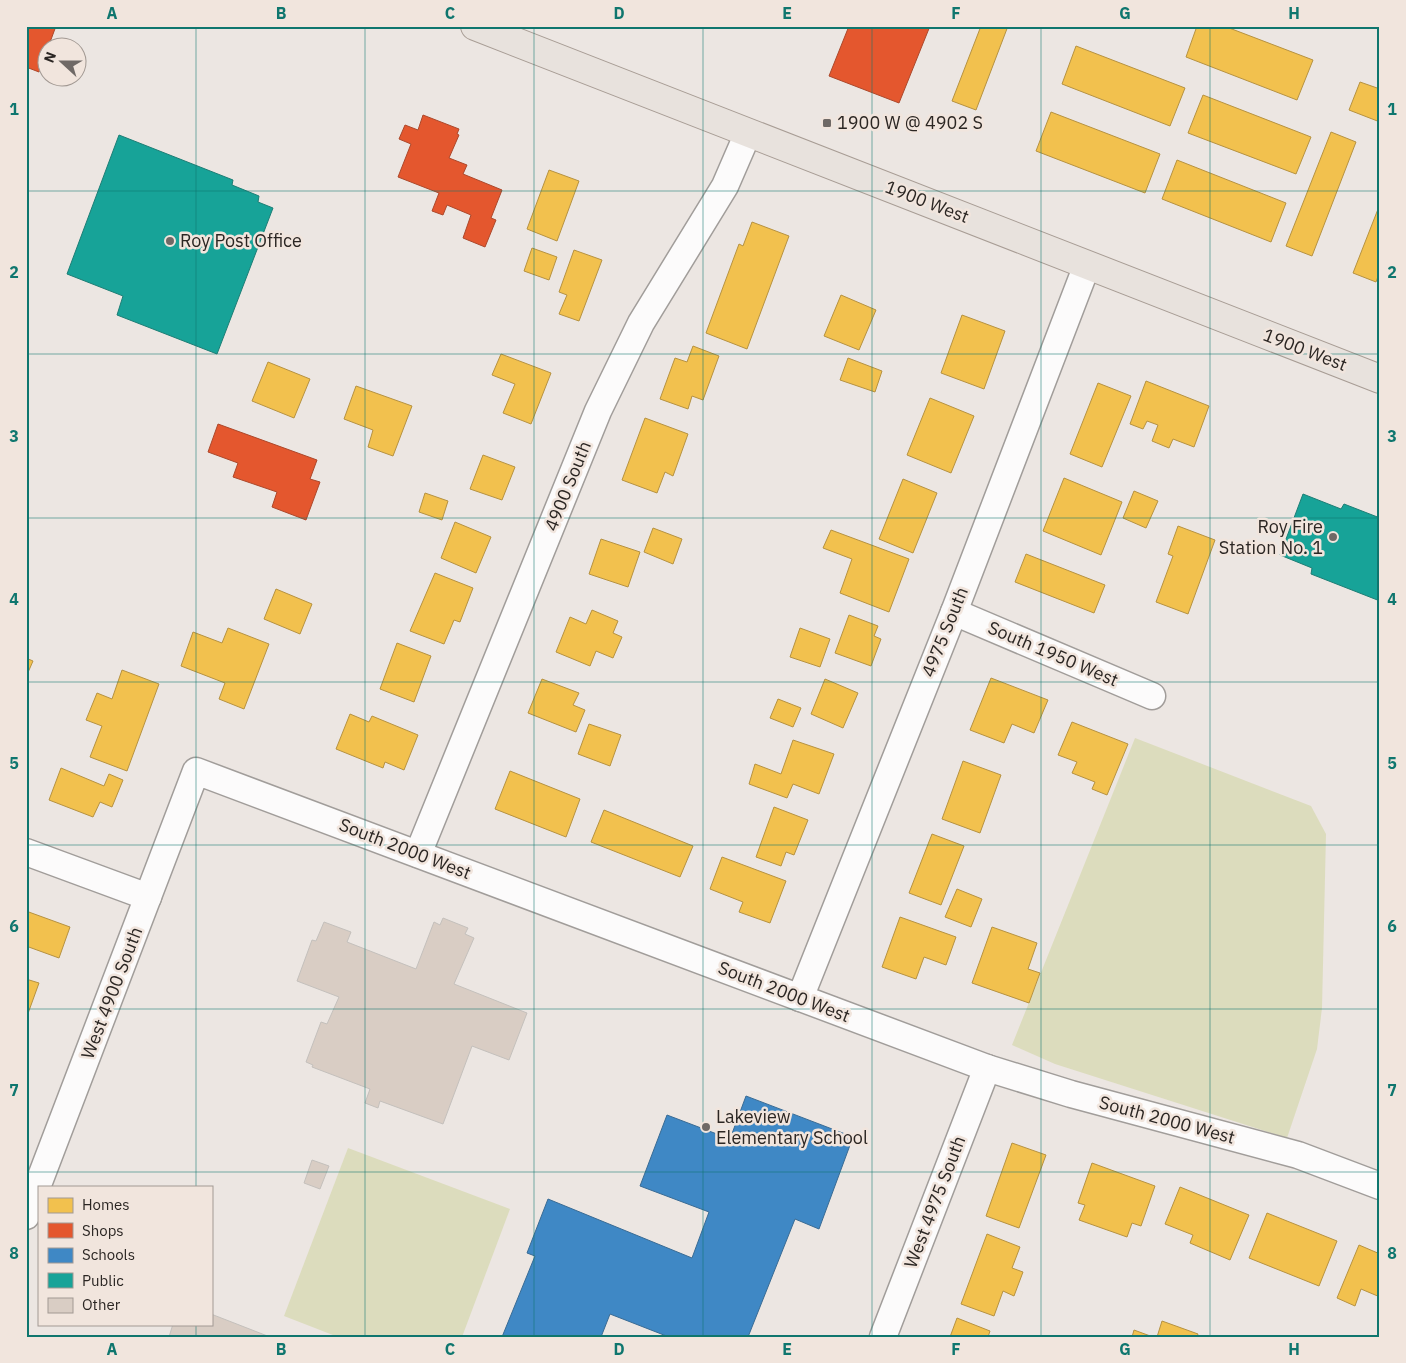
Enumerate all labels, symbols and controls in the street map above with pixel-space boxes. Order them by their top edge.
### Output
text: A [107,3,118,23]
text: B [276,3,287,23]
text: C [445,3,455,23]
text: D [613,3,625,23]
text: E [782,3,792,23]
text: F [951,3,961,23]
text: G [1119,3,1131,23]
text: H [1288,3,1300,23]
north arrow [38,38,88,88]
text: N [40,49,60,65]
text: 1 [9,99,19,119]
text: 1 [1387,99,1397,119]
place label: 1900 W @ 4902 S [837,111,983,134]
marker: 1900 W @ 4902 S [821,117,833,129]
street label: 1900 West [882,175,972,228]
place label: Roy Post Office [180,229,302,252]
marker: Roy Post Office [164,235,176,247]
text: 2 [9,262,19,282]
text: 2 [1387,262,1397,282]
street label: 1900 West [1260,323,1350,376]
text: 3 [9,426,19,446]
text: 3 [1387,426,1397,446]
street label: 4900 South [539,438,596,534]
place label: Roy Fire Station No. 1 [1219,515,1323,559]
marker: Roy Fire Station No. 1 [1327,531,1339,543]
street label: 4975 South [916,584,973,680]
text: 4 [9,589,19,609]
text: 4 [1387,589,1397,609]
street label: South 1950 West [984,616,1122,691]
text: 5 [9,753,19,773]
text: 5 [1387,753,1397,773]
street label: South 2000 West [336,813,474,884]
text: 6 [9,916,19,936]
text: 6 [1387,916,1397,936]
street label: West 4900 South [76,924,147,1062]
street label: South 2000 West [715,956,853,1027]
text: 7 [9,1080,19,1100]
text: 7 [1387,1080,1397,1100]
street label: South 2000 West [1097,1090,1238,1149]
place label: Lakeview Elementary School [716,1105,868,1149]
marker: Lakeview Elementary School [700,1121,712,1133]
street label: West 4975 South [899,1133,970,1271]
legend [38,1186,212,1326]
text: Homes [82,1195,130,1214]
text: Shops [82,1221,124,1240]
text: 8 [9,1243,19,1263]
text: 8 [1387,1243,1397,1263]
text: Schools [82,1245,135,1264]
text: Public [82,1271,124,1290]
text: Other [82,1295,121,1314]
text: A [107,1339,118,1359]
text: B [276,1339,287,1359]
text: C [445,1339,455,1359]
text: D [613,1339,625,1359]
text: E [782,1339,792,1359]
text: F [951,1339,961,1359]
text: G [1119,1339,1131,1359]
text: H [1288,1339,1300,1359]

